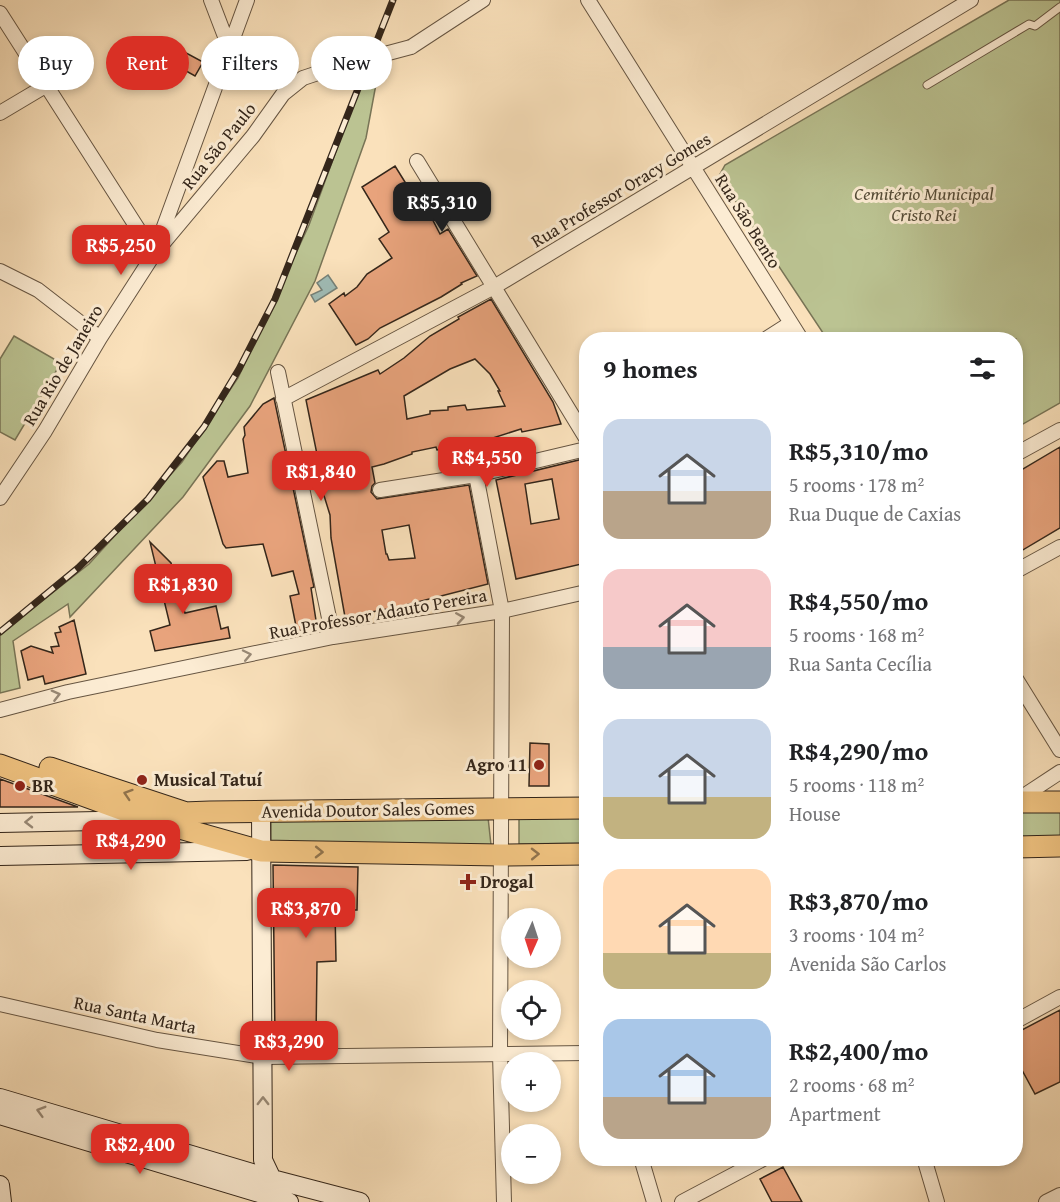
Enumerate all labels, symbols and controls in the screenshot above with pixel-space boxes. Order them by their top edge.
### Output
chip: Buy [18,36,94,90]
chip: Rent [106,36,189,90]
chip: Filters [201,36,299,90]
chip: New [311,36,392,90]
street label: Rua São Paulo [175,96,262,195]
street label: Rua Professor Oracy Gomes [526,125,716,254]
street label: Rua São Bento [709,168,788,273]
park label: Cemitério Municipal Cristo Rei [854,180,994,228]
pin: R$5,310 [387,182,497,233]
text: R$5,310 [407,187,477,216]
pin: R$5,250 [66,225,176,276]
text: R$5,250 [86,230,156,259]
street label: Rua Rio de Janeiro [16,299,109,431]
text: 9 homes [603,349,698,388]
icon: filters [966,352,999,385]
text: R$5,310/mo [789,431,928,470]
pin: R$4,550 [432,437,542,488]
text: R$4,550 [452,442,522,471]
icon: home [651,443,723,515]
pin: R$1,840 [266,451,376,502]
text: R$1,840 [286,456,356,485]
text: 5 rooms · 178 m² [789,470,924,499]
text: Rua Duque de Caxias [789,499,961,528]
pin: R$1,830 [128,564,238,615]
text: R$1,830 [148,569,218,598]
street label: Rua Professor Adauto Pereira [267,581,489,646]
text: R$4,550/mo [789,581,928,620]
icon: home [651,593,723,665]
one-way arrow [455,612,465,624]
text: 5 rooms · 168 m² [789,620,924,649]
one-way arrow [242,649,252,662]
text: Rua Santa Cecília [789,649,932,678]
one-way arrow [51,690,61,703]
text: R$4,290/mo [789,731,928,770]
icon: home [651,743,723,815]
place label: Agro 11 [466,751,527,778]
marker: Agro 11 [532,758,546,772]
place label: Musical Tatuí [154,766,262,793]
text: 5 rooms · 118 m² [789,770,924,799]
place label: BR [32,772,55,799]
marker: Musical Tatuí [135,773,149,787]
marker: BR [13,779,27,793]
one-way arrow [123,789,134,801]
street label: Avenida Doutor Sales Gomes [261,794,475,825]
text: House [789,799,841,828]
one-way arrow [25,816,34,829]
pin: R$4,290 [76,820,186,871]
text: R$4,290 [96,825,166,854]
one-way arrow [315,846,324,858]
one-way arrow [530,848,539,861]
place label: Drogal [480,868,534,895]
marker: Drogal [461,875,475,889]
text: R$3,870/mo [789,881,928,920]
pin: R$3,870 [251,888,361,939]
text: R$3,870 [271,893,341,922]
icon: home [651,893,723,965]
north arrow [501,908,561,968]
map controls [501,908,561,1184]
text: 3 rooms · 104 m² [789,920,924,949]
text: Avenida São Carlos [789,949,947,978]
button: locate [501,980,561,1040]
street label: Rua Santa Marta [71,988,199,1041]
pin: R$3,290 [234,1021,344,1072]
text: R$3,290 [254,1026,324,1055]
text: R$2,400/mo [789,1031,928,1070]
icon: home [651,1043,723,1115]
button: + [501,1052,561,1112]
text: 2 rooms · 68 m² [789,1070,915,1099]
one-way arrow [257,1097,269,1106]
text: Apartment [789,1099,881,1128]
one-way arrow [36,1106,47,1118]
pin: R$2,400 [85,1124,195,1175]
button: − [501,1124,561,1184]
text: R$2,400 [105,1129,175,1158]

